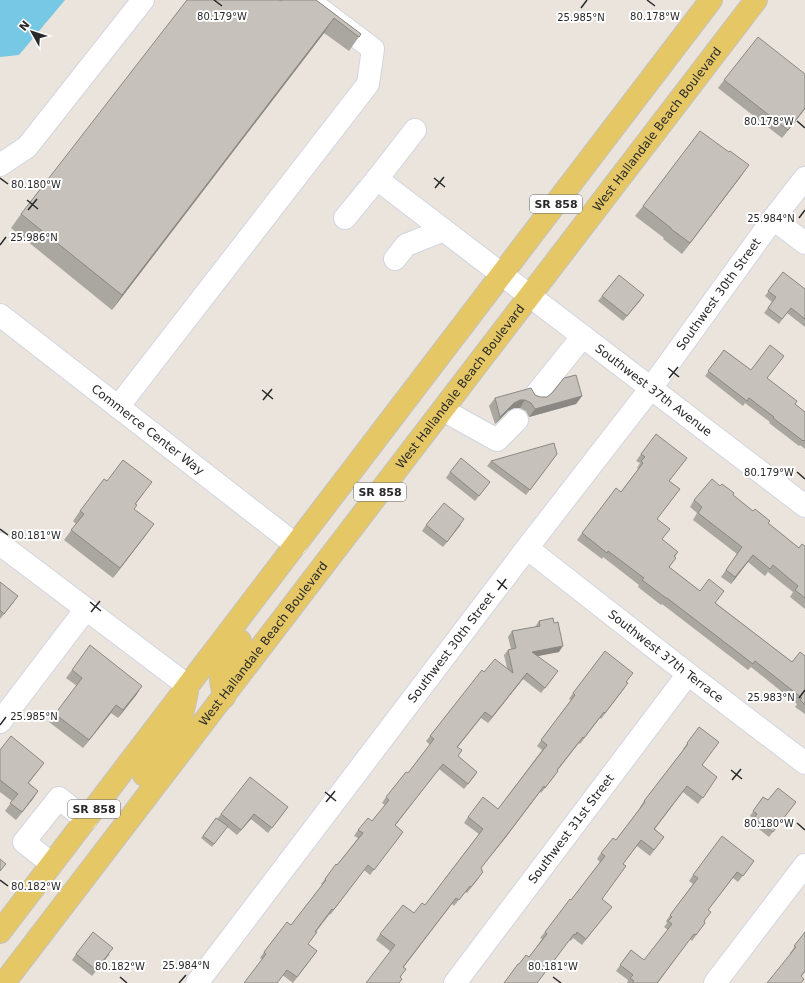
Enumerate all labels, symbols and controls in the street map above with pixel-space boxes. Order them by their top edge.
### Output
text: 80.179°W [197,11,247,22]
text: 80.178°W [630,11,680,22]
north arrow [12,12,52,52]
text: 25.985°N [557,12,605,23]
text: N [17,18,33,34]
street label: West Hallandale Beach Boulevard [590,44,724,214]
text: 80.178°W [744,116,794,127]
text: 80.180°W [11,179,61,190]
road number: SR 858 [530,195,582,213]
text: 25.984°N [747,213,795,224]
text: 25.986°N [10,232,58,243]
street label: Southwest 30th Street [673,235,764,353]
street label: West Hallandale Beach Boulevard [393,302,527,471]
street label: Southwest 37th Avenue [592,341,715,439]
street label: Commerce Center Way [89,382,207,478]
text: 80.179°W [744,467,794,478]
road number: SR 858 [354,483,406,501]
text: 80.181°W [11,530,61,541]
street label: West Hallandale Beach Boulevard [196,559,331,729]
street label: Southwest 30th Street [405,589,498,706]
street label: Southwest 37th Terrace [605,607,726,705]
text: 25.983°N [747,692,795,703]
text: 25.985°N [10,711,58,722]
street label: Southwest 31st Street [525,771,617,886]
road number: SR 858 [68,800,120,818]
text: 80.180°W [744,818,794,829]
text: 80.182°W [11,881,61,892]
text: 25.984°N [162,960,210,971]
text: 80.182°W [95,961,145,972]
text: 80.181°W [528,961,578,972]

